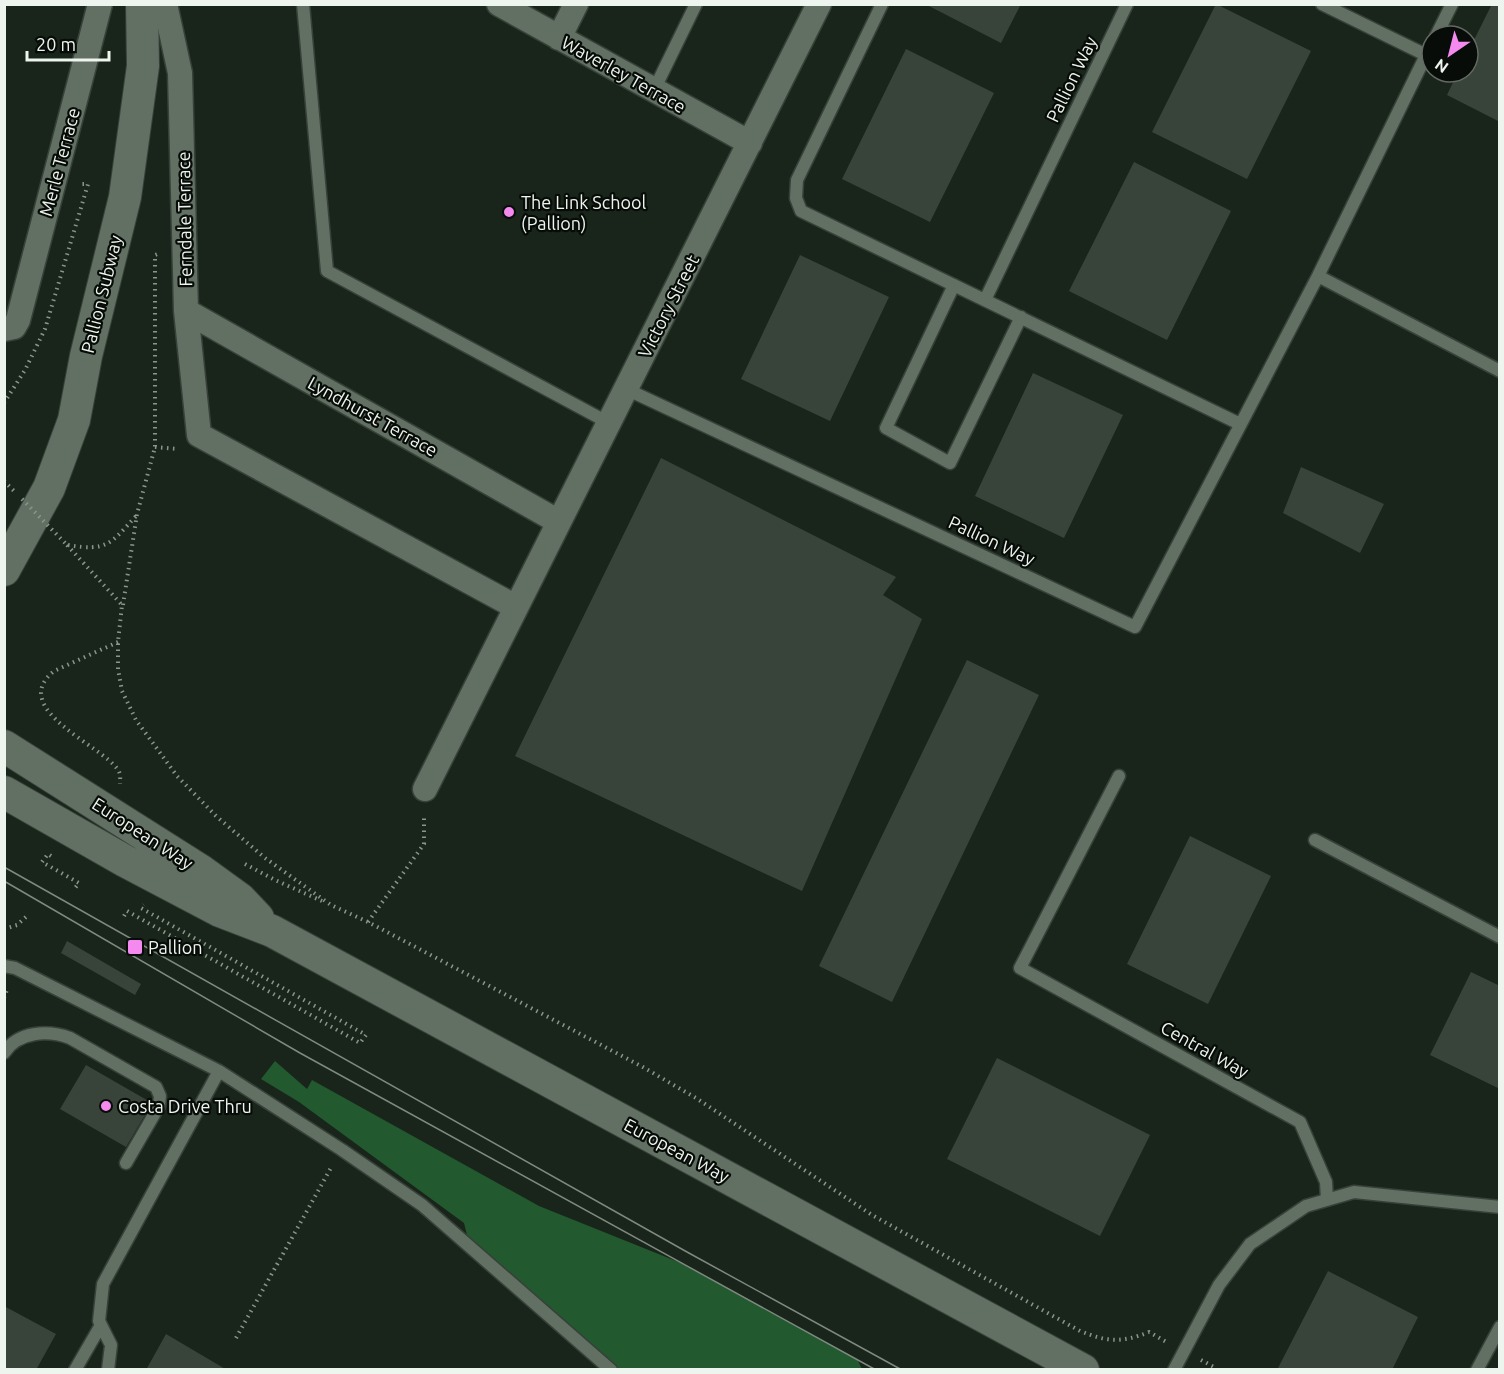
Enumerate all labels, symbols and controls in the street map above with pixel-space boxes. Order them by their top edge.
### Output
scale bar [27,24,110,62]
north arrow [1420,24,1480,84]
street label: Waverley Terrace [558,32,690,116]
street label: Pallion Way [1042,33,1100,125]
text: 20 m [36,34,76,54]
text: N [1431,55,1451,77]
street label: Merle Terrace [35,106,83,218]
street label: Ferndale Terrace [173,151,195,287]
place label: The Link School (Pallion) [521,192,647,234]
marker: The Link School (Pallion) [502,205,516,219]
street label: Pallion Subway [77,233,125,355]
street label: Victory Street [634,251,702,361]
street label: Lyndhurst Terrace [305,372,441,460]
street label: Pallion Way [946,511,1039,569]
street label: European Way [89,793,197,873]
place label: Pallion [148,937,202,957]
marker: Pallion [126,938,144,956]
street label: Central Way [1158,1017,1253,1082]
place label: Costa Drive Thru [118,1096,252,1116]
marker: Costa Drive Thru [99,1099,113,1113]
street label: European Way [621,1114,733,1186]

